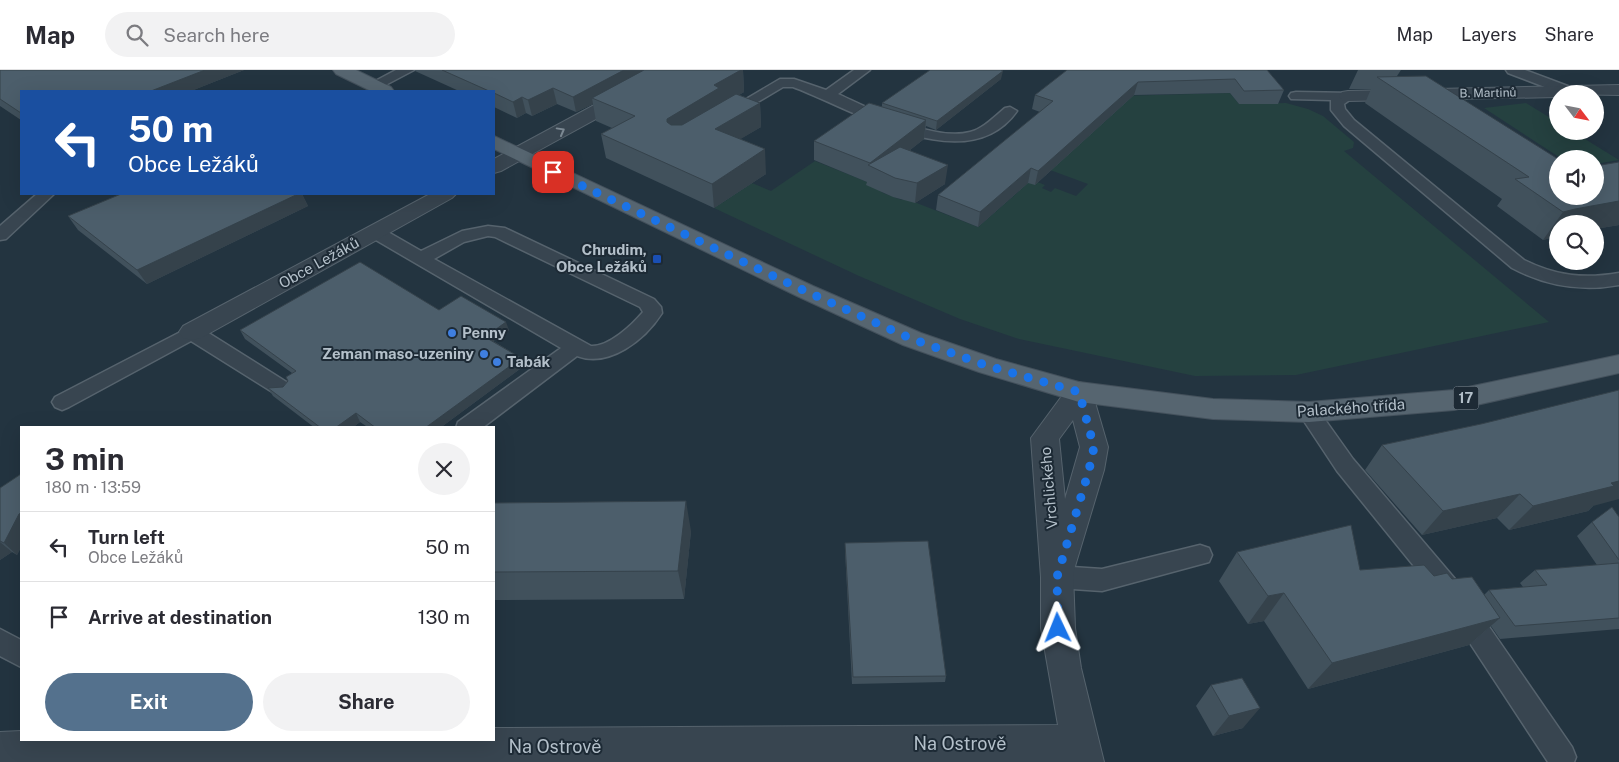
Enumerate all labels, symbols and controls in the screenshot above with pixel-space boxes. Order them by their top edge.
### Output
search box [105,12,455,57]
text: Map [25,21,75,49]
icon: search [123,21,151,49]
text: Search here [163,24,270,46]
text: Map [1397,24,1433,45]
text: Layers [1461,24,1517,45]
text: Share [1545,24,1594,45]
north arrow [1549,85,1604,140]
map controls [1549,85,1604,270]
street label: B. Martinů [1459,86,1517,100]
text: 50 m [128,109,213,150]
icon: left [45,110,110,175]
one-way arrow [555,127,564,137]
button: sound [1549,150,1604,205]
text: Obce Ležáků [128,151,259,177]
pin [532,151,574,193]
icon: arrive [539,158,567,186]
button: search [1549,215,1604,270]
street label: Obce Ležáků [276,233,362,292]
place label: Chrudim, Obce Ležáků [556,241,647,275]
marker: Chrudim, Obce Ležáků [651,253,663,265]
place label: Penny [462,324,507,341]
marker: Penny [446,327,458,339]
place label: Zeman maso-uzeniny [322,345,475,362]
marker: Zeman maso-uzeniny [478,348,490,360]
place label: Tabák [507,353,550,370]
marker: Tabák [491,356,503,368]
road number: 17 [1454,386,1478,409]
street label: Palackého třída [1296,395,1406,420]
text: 3 min [45,441,124,477]
button: close [418,443,470,495]
street label: Vrchlického [1036,446,1061,530]
text: 180 m · 13:59 [45,478,141,497]
text: Turn left [88,526,165,548]
icon: left [45,533,73,561]
text: 50 m [425,536,470,558]
text: Obce Ležáků [88,548,183,567]
position arrow [1031,601,1083,653]
icon: arrive [45,603,73,631]
text: Arrive at destination [88,606,272,628]
text: 130 m [418,606,470,628]
button: Exit [45,673,253,731]
button: Share [263,673,470,731]
street label: Na Ostrově [914,733,1006,754]
street label: Na Ostrově [509,736,601,757]

